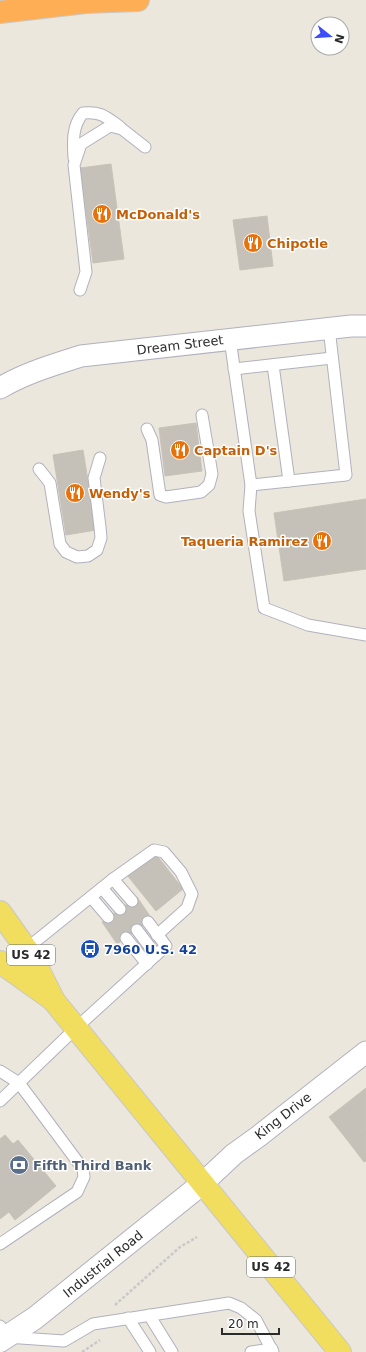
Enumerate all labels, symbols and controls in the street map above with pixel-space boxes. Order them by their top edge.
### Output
north arrow [310,16,350,56]
text: N [332,32,347,45]
restaurant icon: McDonald's [91,203,113,225]
place label: McDonald's [116,207,200,222]
restaurant icon: Chipotle [242,232,264,254]
place label: Chipotle [267,236,328,251]
street label: Dream Street [136,332,224,358]
restaurant icon: Captain D's [169,439,191,461]
place label: Captain D's [194,443,278,458]
restaurant icon: Wendy's [64,482,86,504]
place label: Wendy's [89,486,151,501]
restaurant icon: Taqueria Ramirez [311,530,333,552]
place label: Taqueria Ramirez [181,534,308,549]
bus stop icon: 7960 U.S. 42 [79,938,101,960]
place label: 7960 U.S. 42 [104,942,197,957]
road number: US 42 [7,945,55,965]
street label: King Drive [252,1089,314,1143]
bank icon: Fifth Third Bank [8,1154,30,1176]
place label: Fifth Third Bank [33,1158,152,1173]
street label: Industrial Road [60,1227,146,1301]
road number: US 42 [247,1257,295,1277]
scale bar [222,1310,279,1336]
text: 20 m [228,1317,259,1331]

